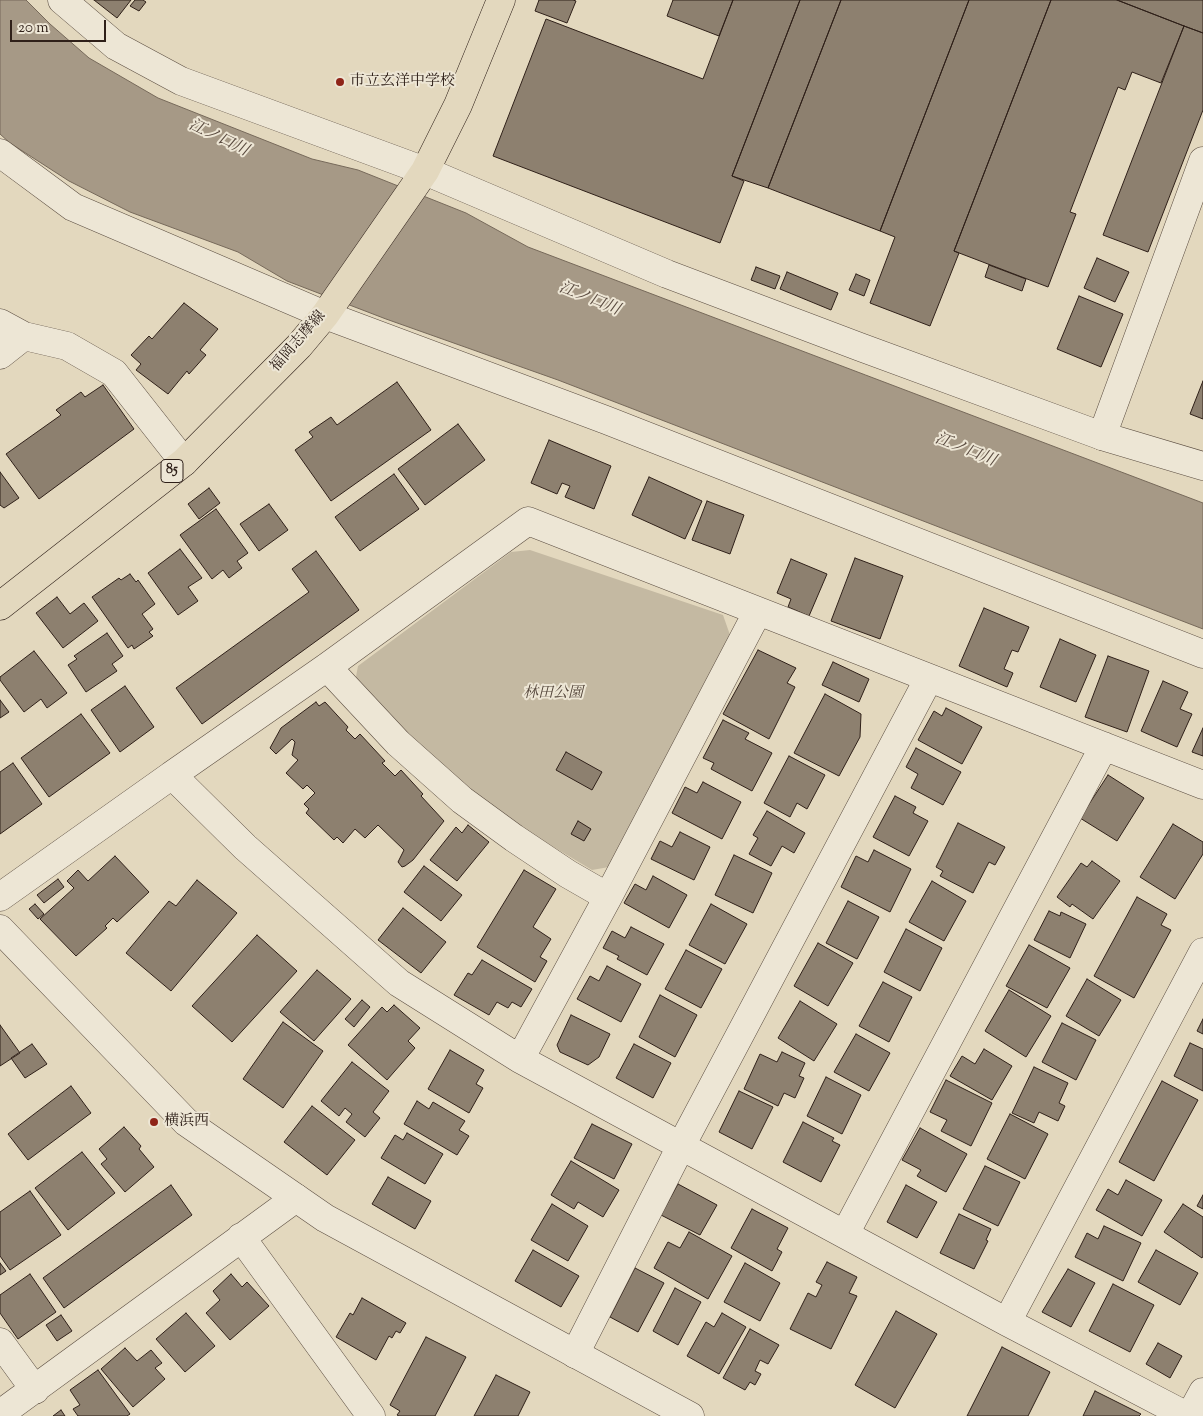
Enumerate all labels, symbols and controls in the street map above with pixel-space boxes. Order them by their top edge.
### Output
scale bar [12,10,109,42]
text: 20 m [18,18,49,39]
place label: 市立玄洋中学校 [350,73,455,91]
marker: 市立玄洋中学校 [334,76,346,88]
water label: 江ノ口川 [185,116,251,162]
water label: 江ノ口川 [556,279,622,321]
street label: 福岡志摩線 [268,308,330,376]
water label: 江ノ口川 [932,430,998,472]
road number: 85 [161,460,183,482]
park label: 林田公園 [523,685,583,703]
place label: 横浜西 [164,1113,209,1131]
marker: 横浜西 [148,1116,160,1128]

